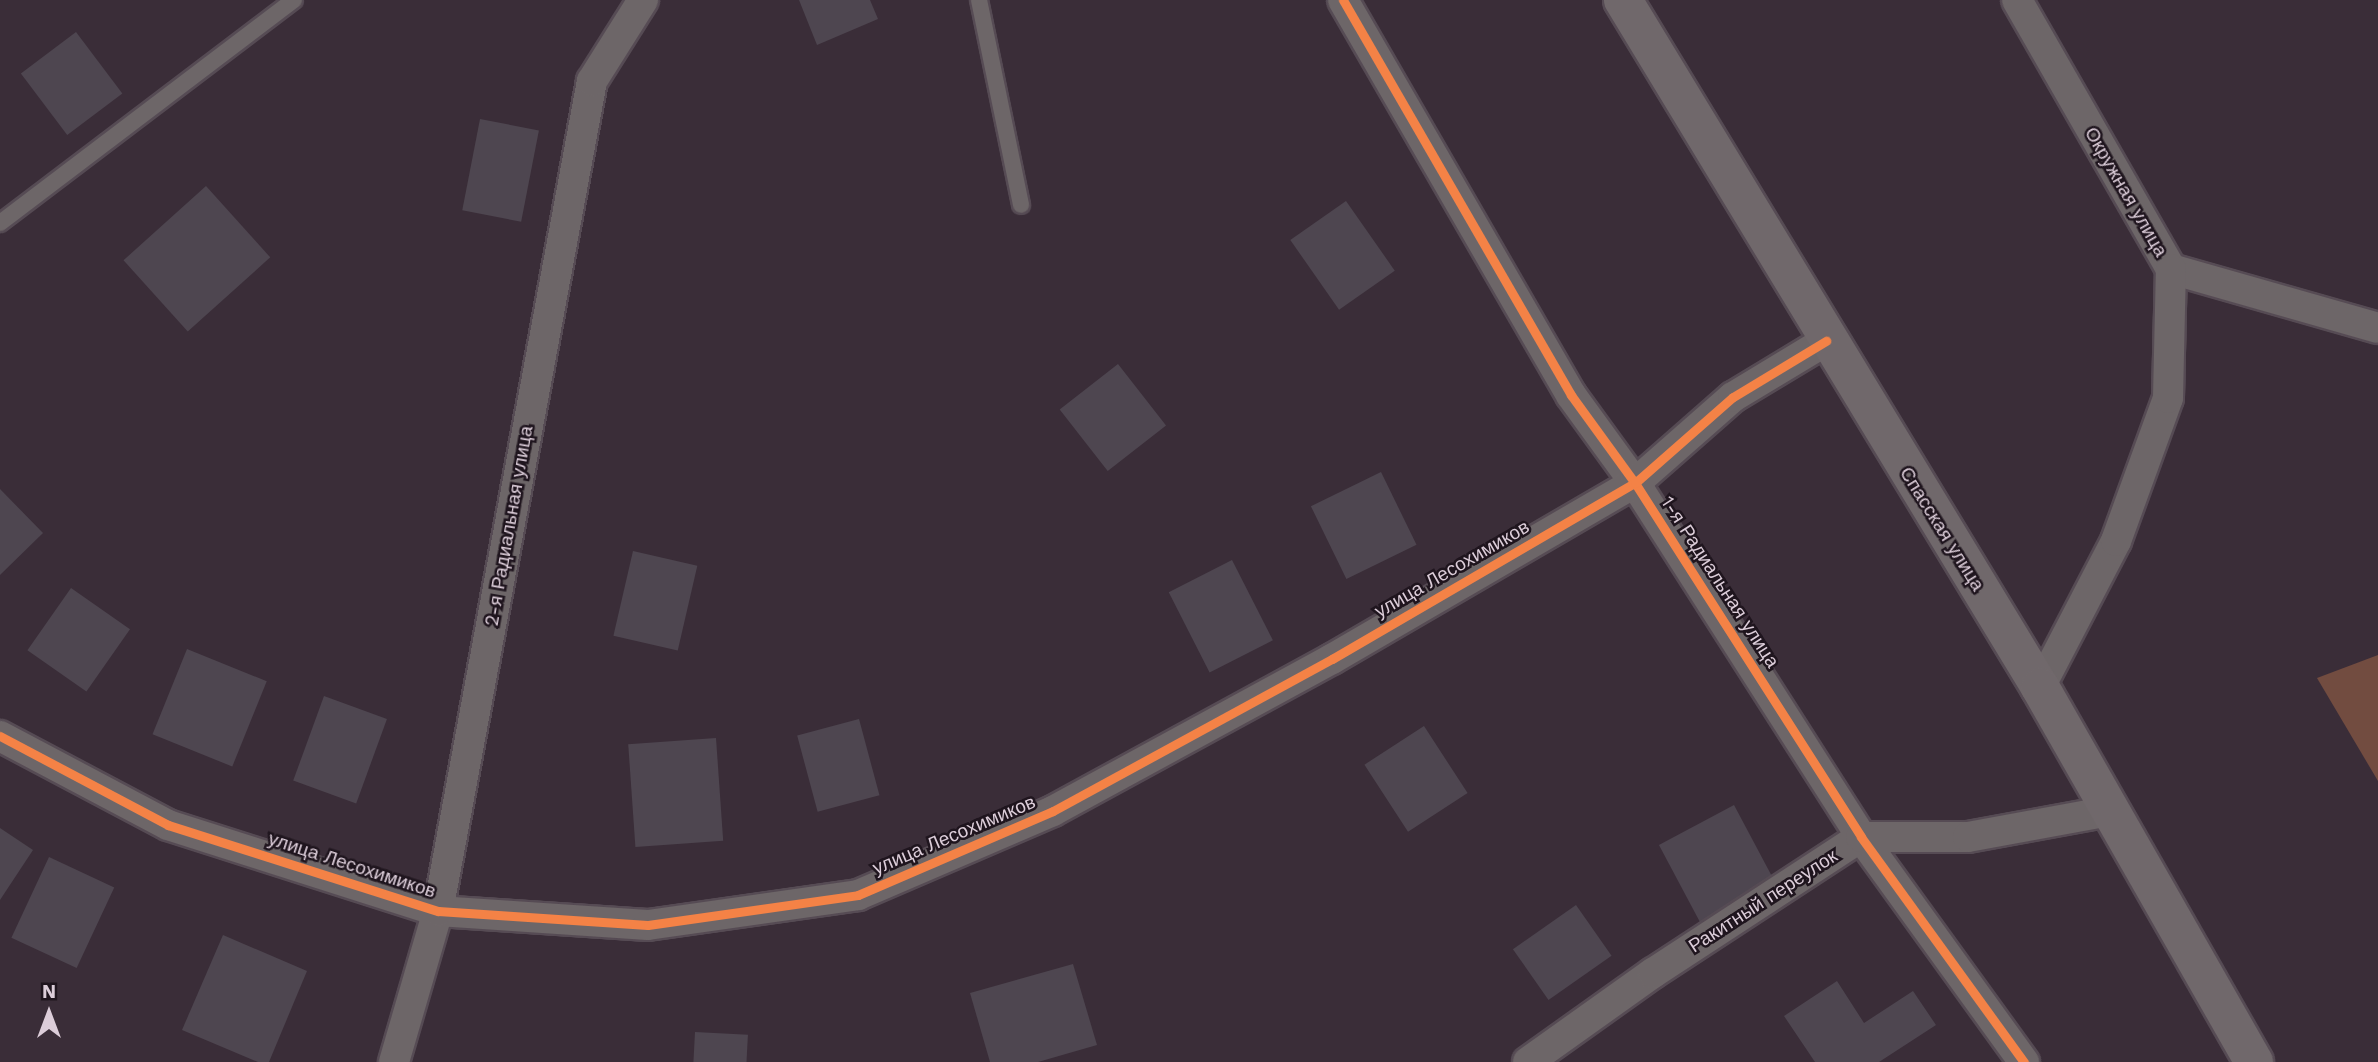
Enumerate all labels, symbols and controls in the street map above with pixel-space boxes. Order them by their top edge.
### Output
street label: Окружная улица [2080,123,2172,261]
street label: 2-я Радиальная улица [480,424,538,628]
street label: Спасская улица [1895,463,1989,595]
street label: 1-я Радиальная улица [1656,492,1784,672]
street label: улица Лесохимиков [1371,515,1533,623]
street label: улица Лесохимиков [869,790,1039,880]
street label: улица Лесохимиков [265,827,439,903]
street label: Ракитный переулок [1684,844,1842,958]
north arrow [14,978,84,1048]
text: N [42,980,56,1003]

